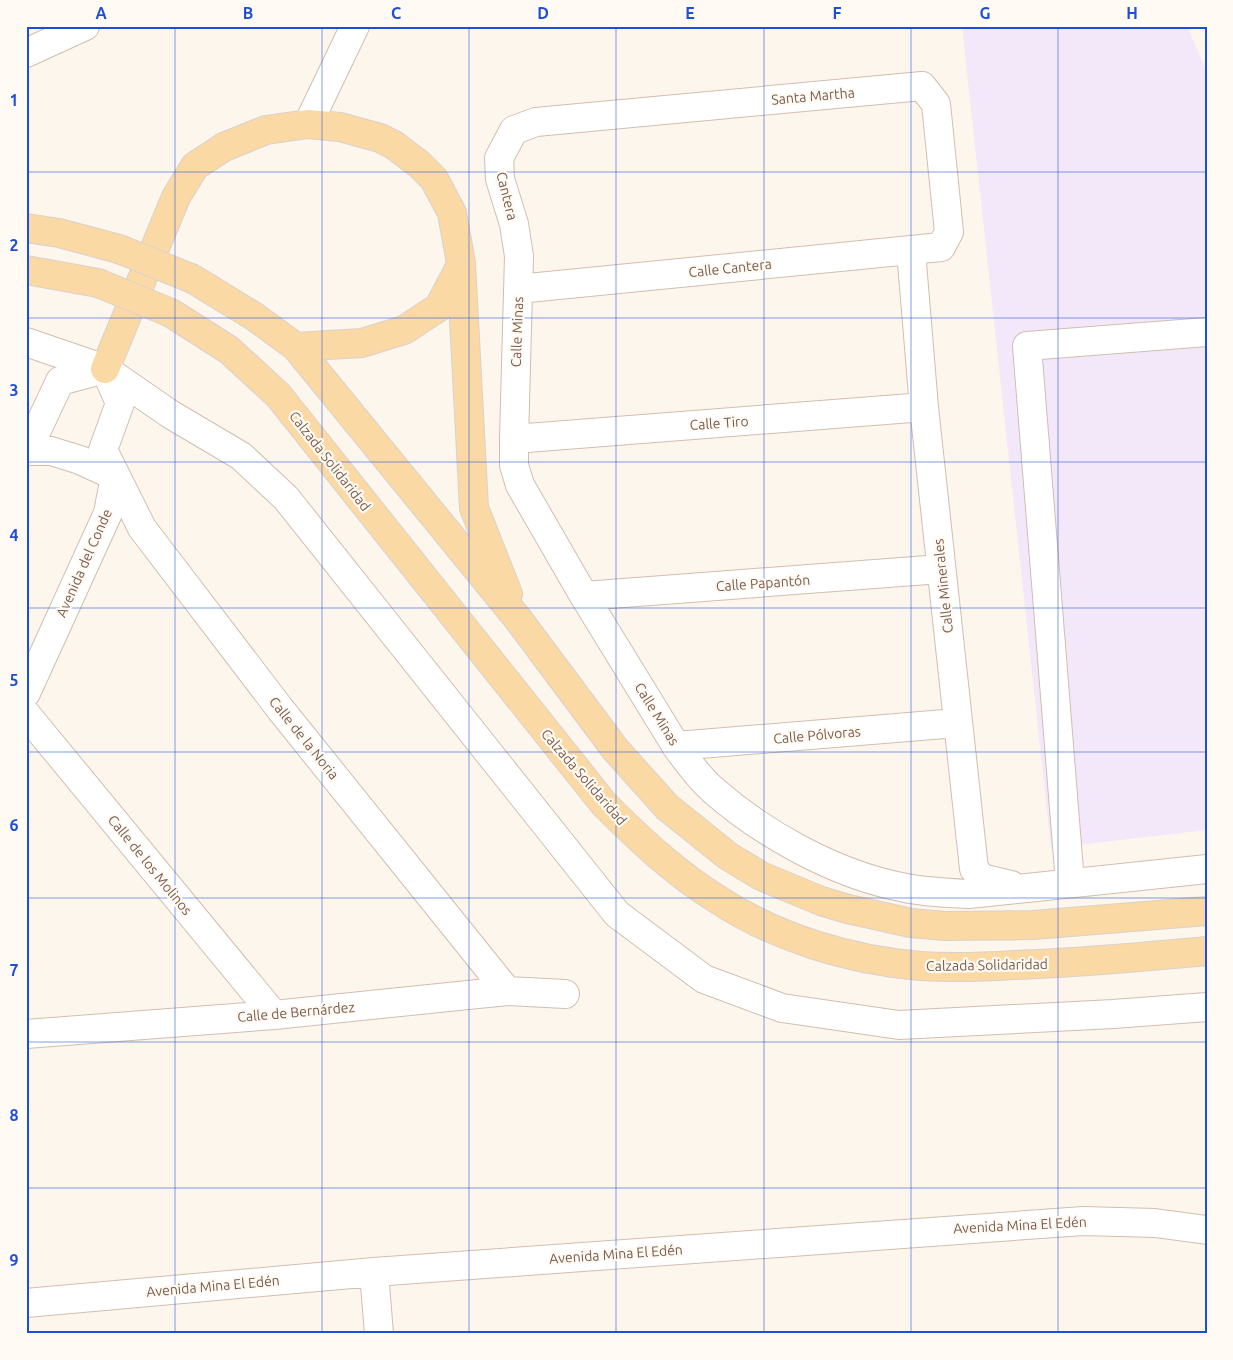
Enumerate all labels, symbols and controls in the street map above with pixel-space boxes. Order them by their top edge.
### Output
text: A [95,4,107,22]
text: B [243,4,253,22]
text: C [391,4,401,22]
text: D [537,4,549,22]
text: E [685,4,695,22]
text: F [833,4,842,22]
text: G [979,4,991,22]
text: H [1126,4,1138,22]
street label: Santa Martha [771,84,855,108]
text: 1 [9,91,19,109]
street label: Cantera [493,170,521,222]
text: 2 [9,236,19,254]
street label: Calle Cantera [688,256,772,280]
street label: Calle Minas [508,296,526,368]
text: 3 [9,381,19,399]
street label: Calzada Solidaridad [286,408,374,514]
street label: Calle Tiro [689,413,749,433]
street label: Avenida del Conde [53,506,115,620]
text: 4 [9,526,19,544]
street label: Calle Minerales [930,538,956,634]
street label: Calle Papantón [715,572,811,594]
text: 5 [9,671,19,689]
street label: Calle Minas [631,680,683,748]
street label: Calle de la Noria [266,694,342,782]
street label: Calle Pólvoras [773,723,861,747]
street label: Calzada Solidaridad [538,726,630,828]
street label: Calle de los Molinos [105,812,195,918]
text: 6 [9,816,19,834]
street label: Calzada Solidaridad [926,956,1048,974]
text: 7 [9,961,19,979]
street label: Calle de Bernárdez [237,999,355,1025]
text: 8 [9,1106,19,1124]
street label: Avenida Mina El Edén [953,1214,1087,1236]
street label: Avenida Mina El Edén [549,1241,683,1267]
text: 9 [9,1251,19,1269]
street label: Avenida Mina El Edén [146,1272,280,1300]

